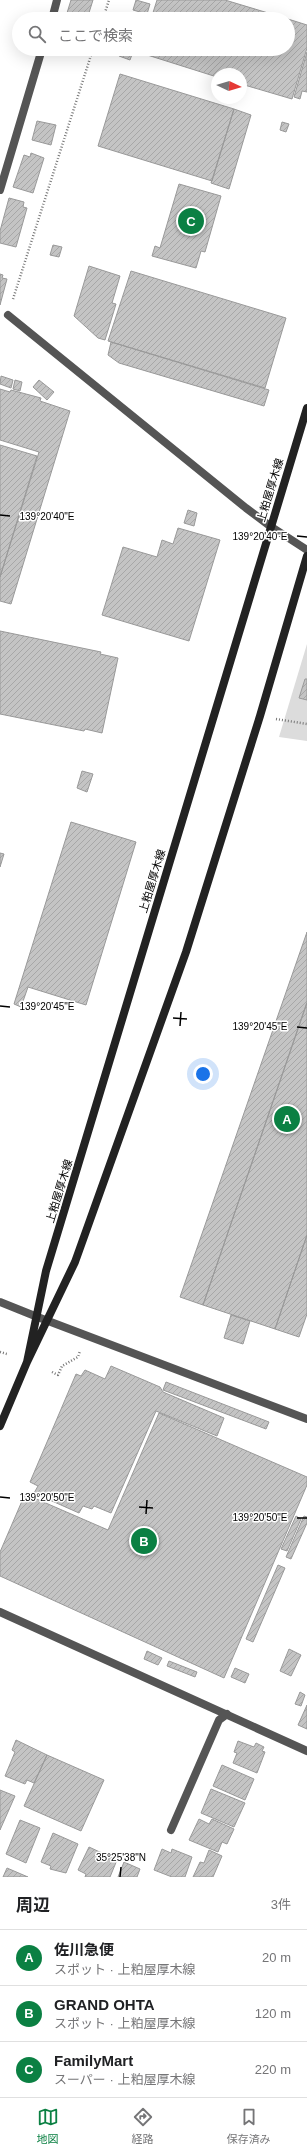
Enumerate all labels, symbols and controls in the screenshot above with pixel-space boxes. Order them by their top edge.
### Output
search box [12,12,295,56]
icon: search [26,23,48,45]
text: ここで検索 [58,27,133,44]
north arrow [211,68,247,104]
pin: C [178,206,204,236]
street label: 上粕屋厚木線 [255,457,285,523]
text: 139°20'40"E [19,511,75,522]
text: 139°20'40"E [232,531,288,542]
street label: 上粕屋厚木線 [137,848,167,914]
text: 139°20'45"E [19,1001,75,1012]
text: 139°20'45"E [232,1021,288,1032]
your location [193,1064,213,1084]
pin: A [274,1104,300,1134]
street label: 上粕屋厚木線 [44,1158,74,1224]
text: 139°20'50"E [19,1492,75,1503]
text: 139°20'50"E [232,1512,288,1523]
pin: B [131,1526,157,1556]
text: 35°25'38"N [96,1852,146,1863]
text: 周辺 [16,1896,50,1915]
text: 3件 [271,1897,291,1912]
text: 佐川急便 [54,1941,114,1958]
text: A [24,1950,34,1965]
text: 20 m [262,1950,291,1965]
text: スポット · 上粕屋厚木線 [54,1962,196,1977]
text: GRAND OHTA [54,1996,155,2013]
text: B [24,2006,34,2021]
text: 120 m [255,2006,291,2021]
text: スポット · 上粕屋厚木線 [54,2016,196,2031]
text: FamilyMart [54,2052,133,2069]
text: C [24,2062,34,2077]
text: 220 m [255,2062,291,2077]
text: スーパー · 上粕屋厚木線 [54,2072,195,2087]
tab: 地図 [37,2106,59,2146]
tab: 経路 [132,2106,154,2146]
tab: 保存済み [227,2106,271,2146]

